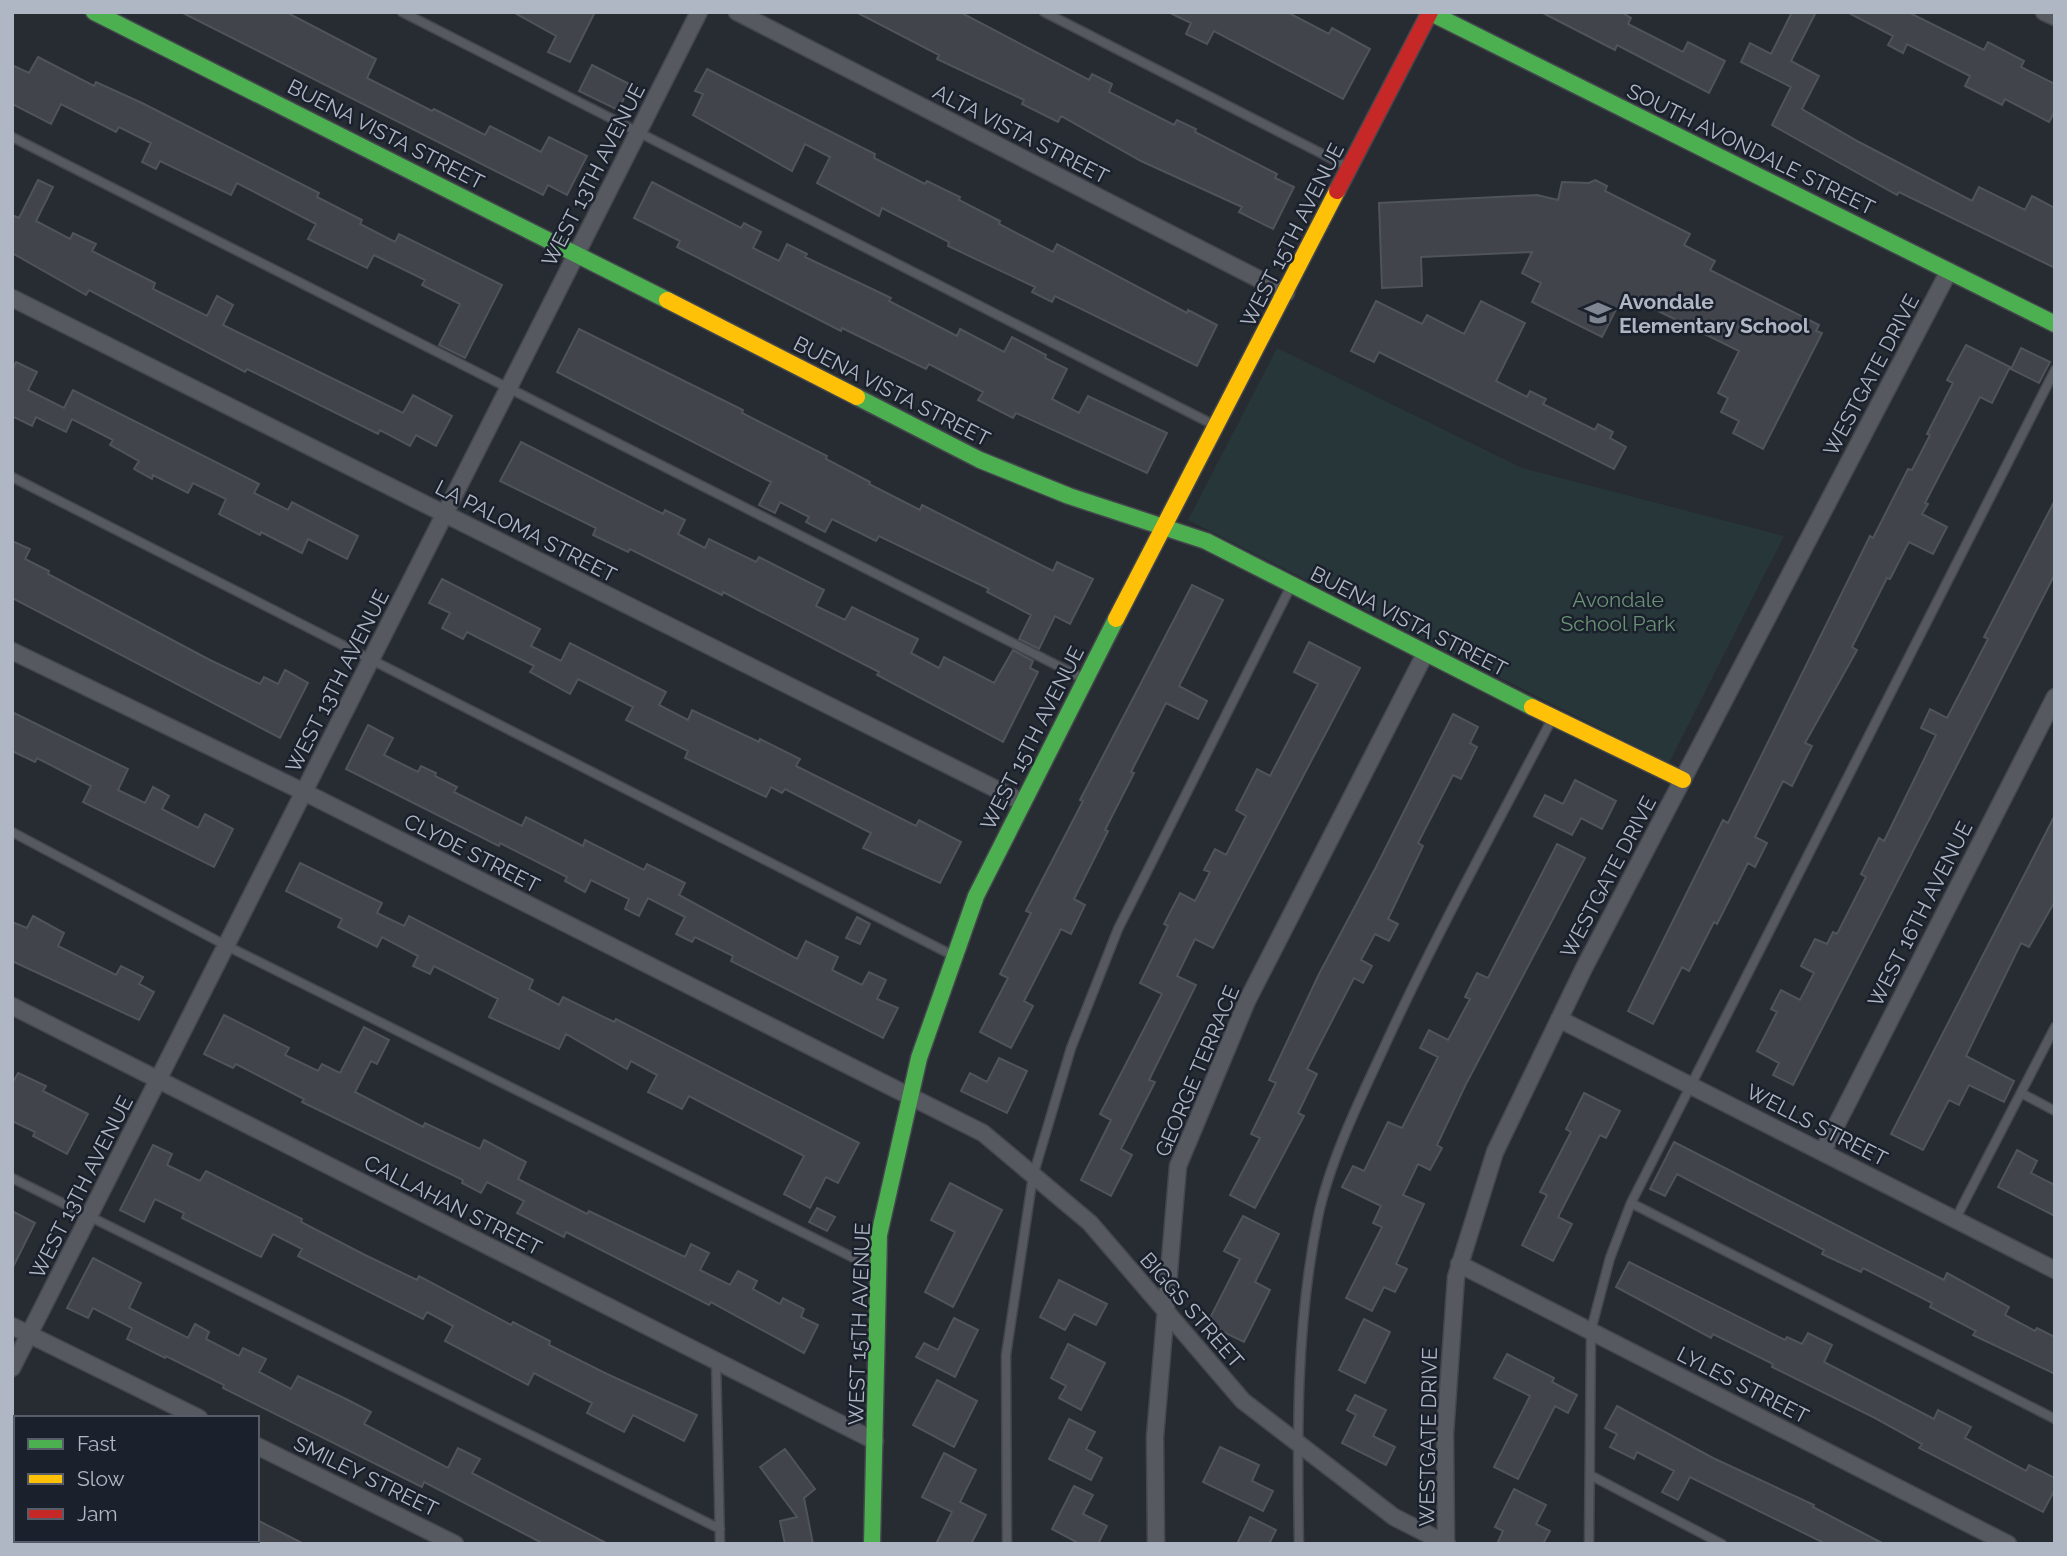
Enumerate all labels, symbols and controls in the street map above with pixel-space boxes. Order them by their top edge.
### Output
street label: BUENA VISTA STREET [284,74,489,195]
street label: SOUTH AVONDALE STREET [1623,78,1879,220]
street label: ALTA VISTA STREET [929,79,1113,189]
street label: WEST 13TH AVENUE [536,80,650,270]
street label: WEST 15TH AVENUE [1235,139,1349,331]
place label: Avondale Elementary School [1619,289,1810,338]
street label: WESTGATE DRIVE [1818,290,1924,460]
school or university icon: Avondale Elementary School [1583,298,1613,328]
street label: BUENA VISTA STREET [790,331,995,452]
street label: LA PALOMA STREET [431,475,621,588]
street label: BUENA VISTA STREET [1307,561,1512,682]
street label: WEST 13TH AVENUE [280,586,394,776]
park label: Avondale School Park [1561,587,1675,636]
street label: WEST 15TH AVENUE [975,642,1089,834]
street label: WESTGATE DRIVE [1555,792,1661,962]
street label: CLYDE STREET [400,808,544,898]
street label: WEST 16TH AVENUE [1862,817,1978,1011]
street label: GEORGE TERRACE [1150,982,1244,1160]
street label: WELLS STREET [1742,1079,1892,1171]
street label: WEST 13TH AVENUE [24,1092,138,1282]
street label: CALLAHAN STREET [360,1149,546,1261]
street label: WEST 15TH AVENUE [843,1222,875,1426]
street label: BIGGS STREET [1135,1247,1249,1373]
street label: LYLES STREET [1673,1341,1813,1429]
street label: WESTGATE DRIVE [1414,1347,1442,1527]
legend [14,1416,259,1542]
street label: SMILEY STREET [290,1430,442,1522]
text: Fast [77,1431,117,1456]
text: Slow [77,1466,125,1491]
text: Jam [77,1501,118,1526]

